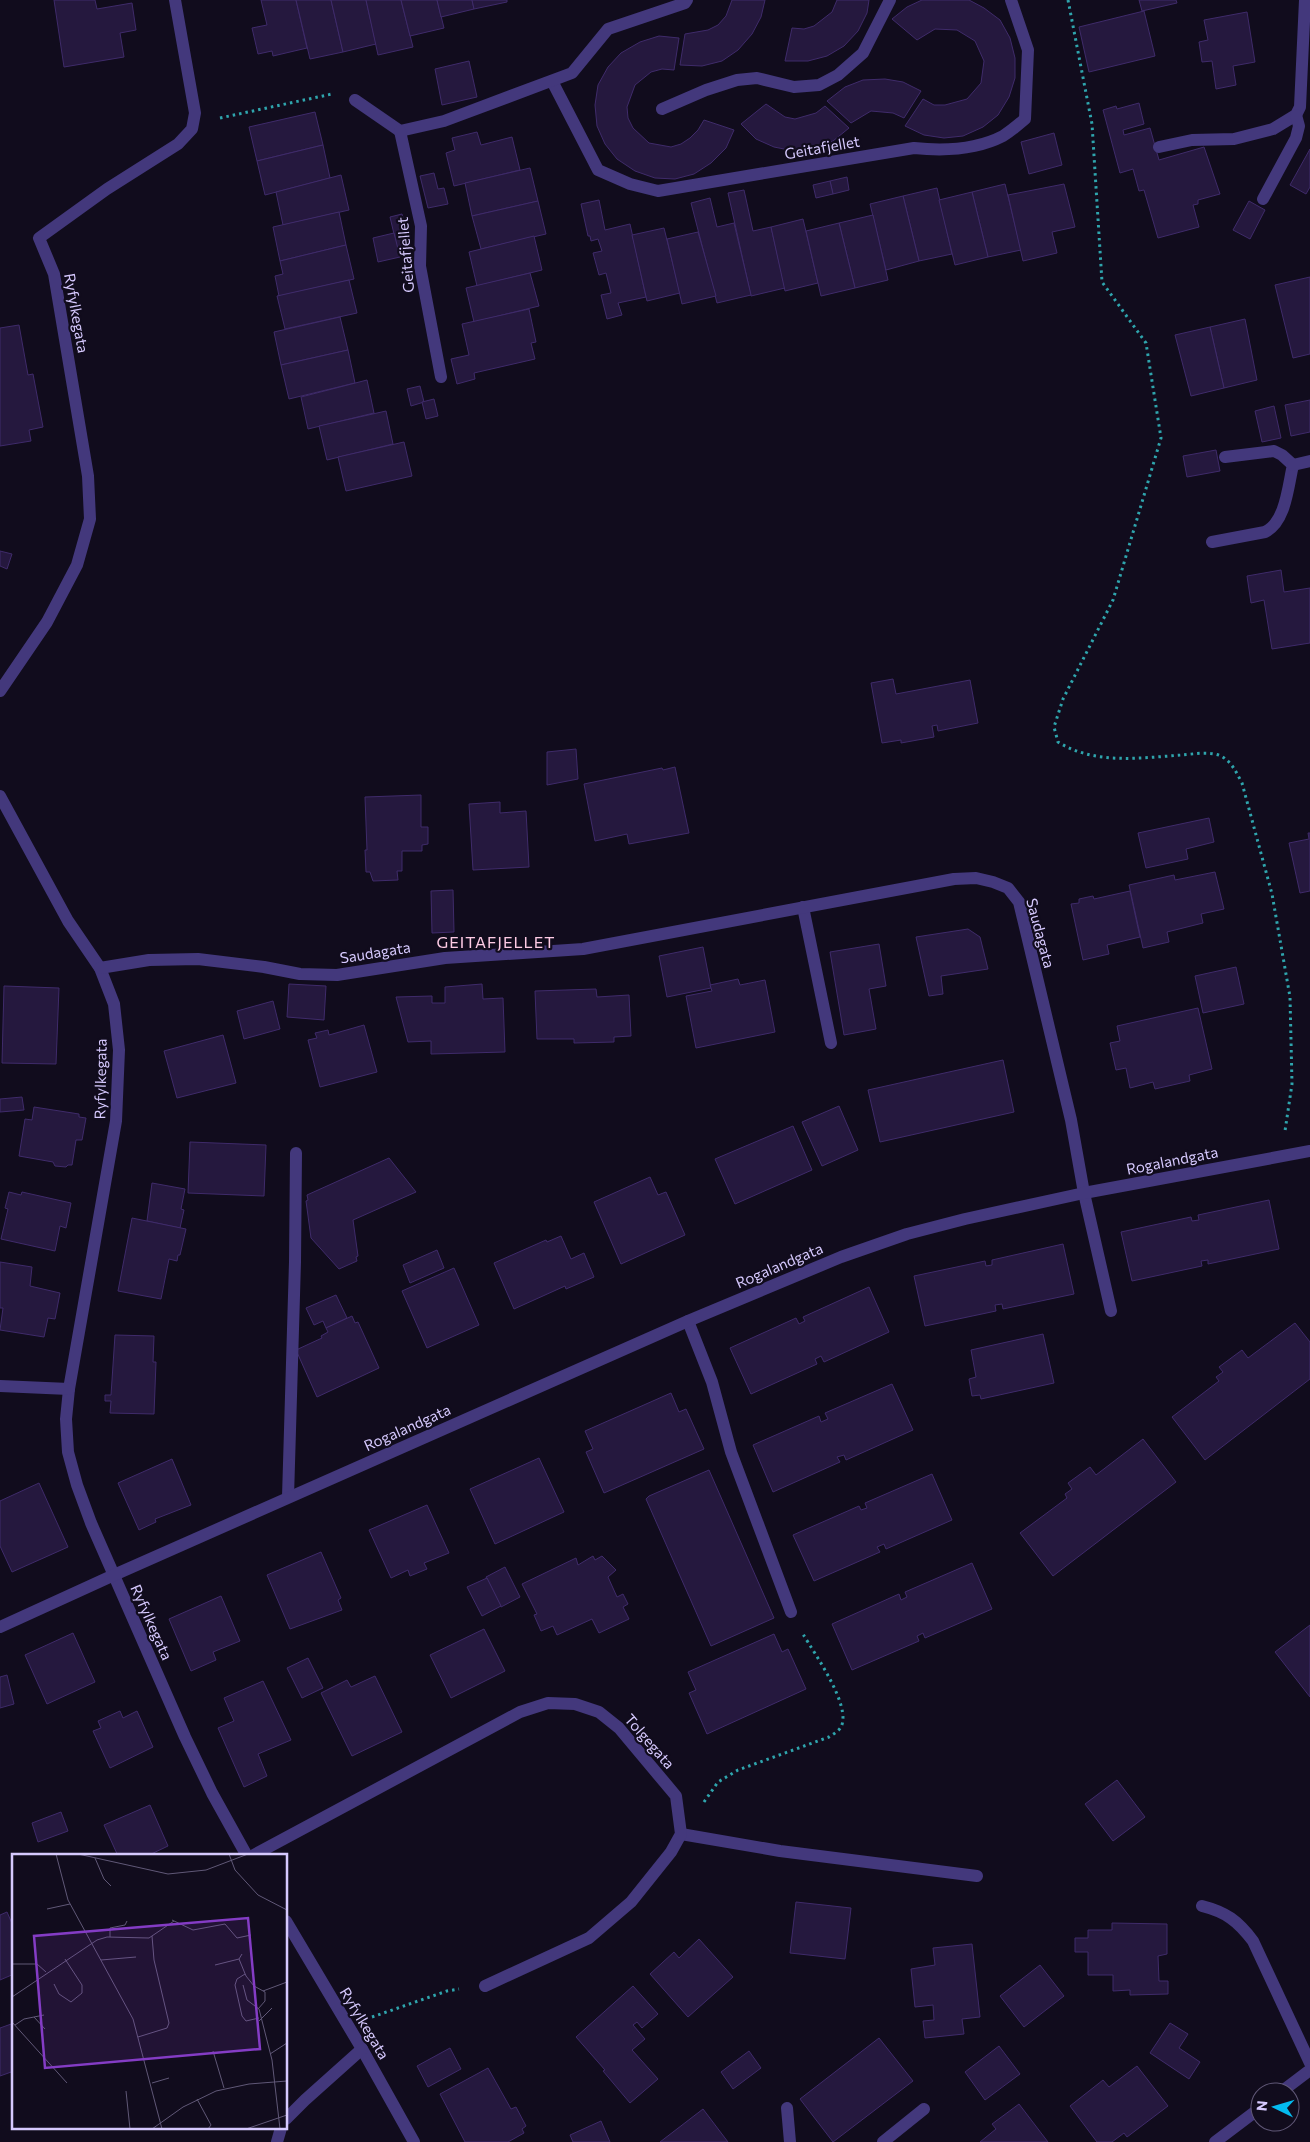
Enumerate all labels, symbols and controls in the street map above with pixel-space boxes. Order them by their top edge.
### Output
street label: Geitafjellet [783,132,861,162]
street label: Geitafjellet [393,216,417,294]
street label: Ryfylkegata [61,272,93,354]
street label: Saudagata [1023,896,1059,970]
district label: GEITAFJELLET [437,932,556,951]
street label: Saudagata [338,938,412,966]
street label: Ryfylkegata [90,1038,110,1120]
street label: Rogalandgata [1125,1142,1219,1178]
street label: Rogalandgata [733,1239,825,1291]
street label: Rogalandgata [361,1400,453,1454]
street label: Ryfylkegata [127,1581,177,1663]
street label: Tolgegata [621,1710,679,1772]
inset map [12,1854,288,2130]
street label: Ryfylkegata [336,1984,394,2062]
north arrow [1250,2082,1300,2132]
text: N [1253,2100,1270,2112]

